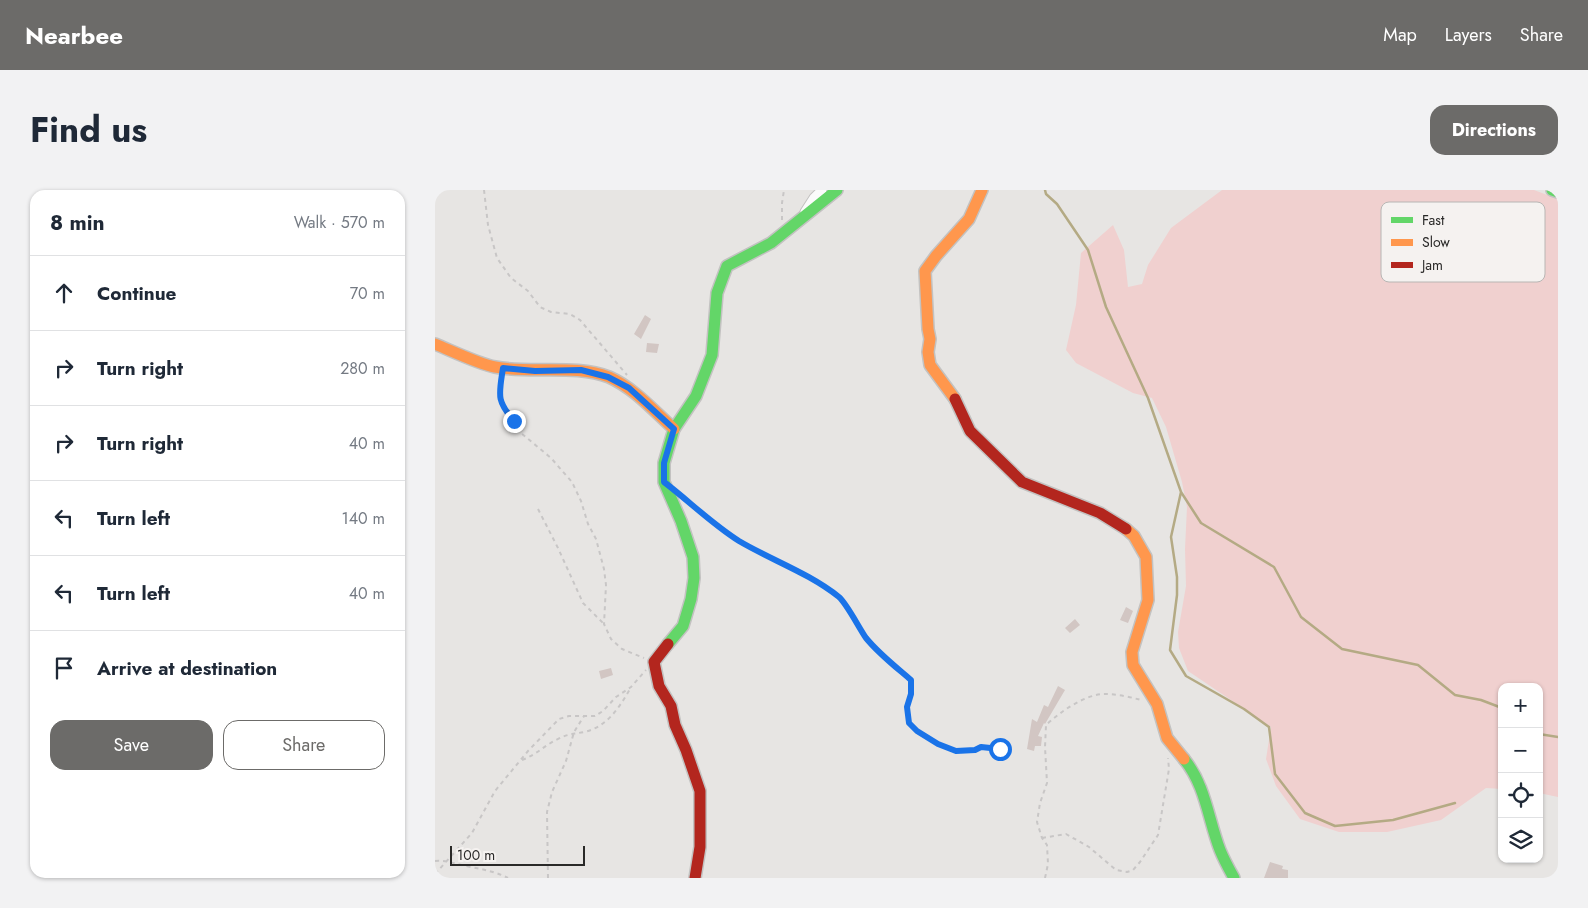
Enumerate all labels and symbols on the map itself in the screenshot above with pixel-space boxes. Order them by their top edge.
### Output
legend [1381,202,1545,282]
text: Fast [1422,210,1445,230]
text: Slow [1422,232,1450,252]
text: Jam [1420,255,1443,275]
route end [503,410,526,433]
route start [989,738,1012,761]
scale bar [450,843,585,866]

